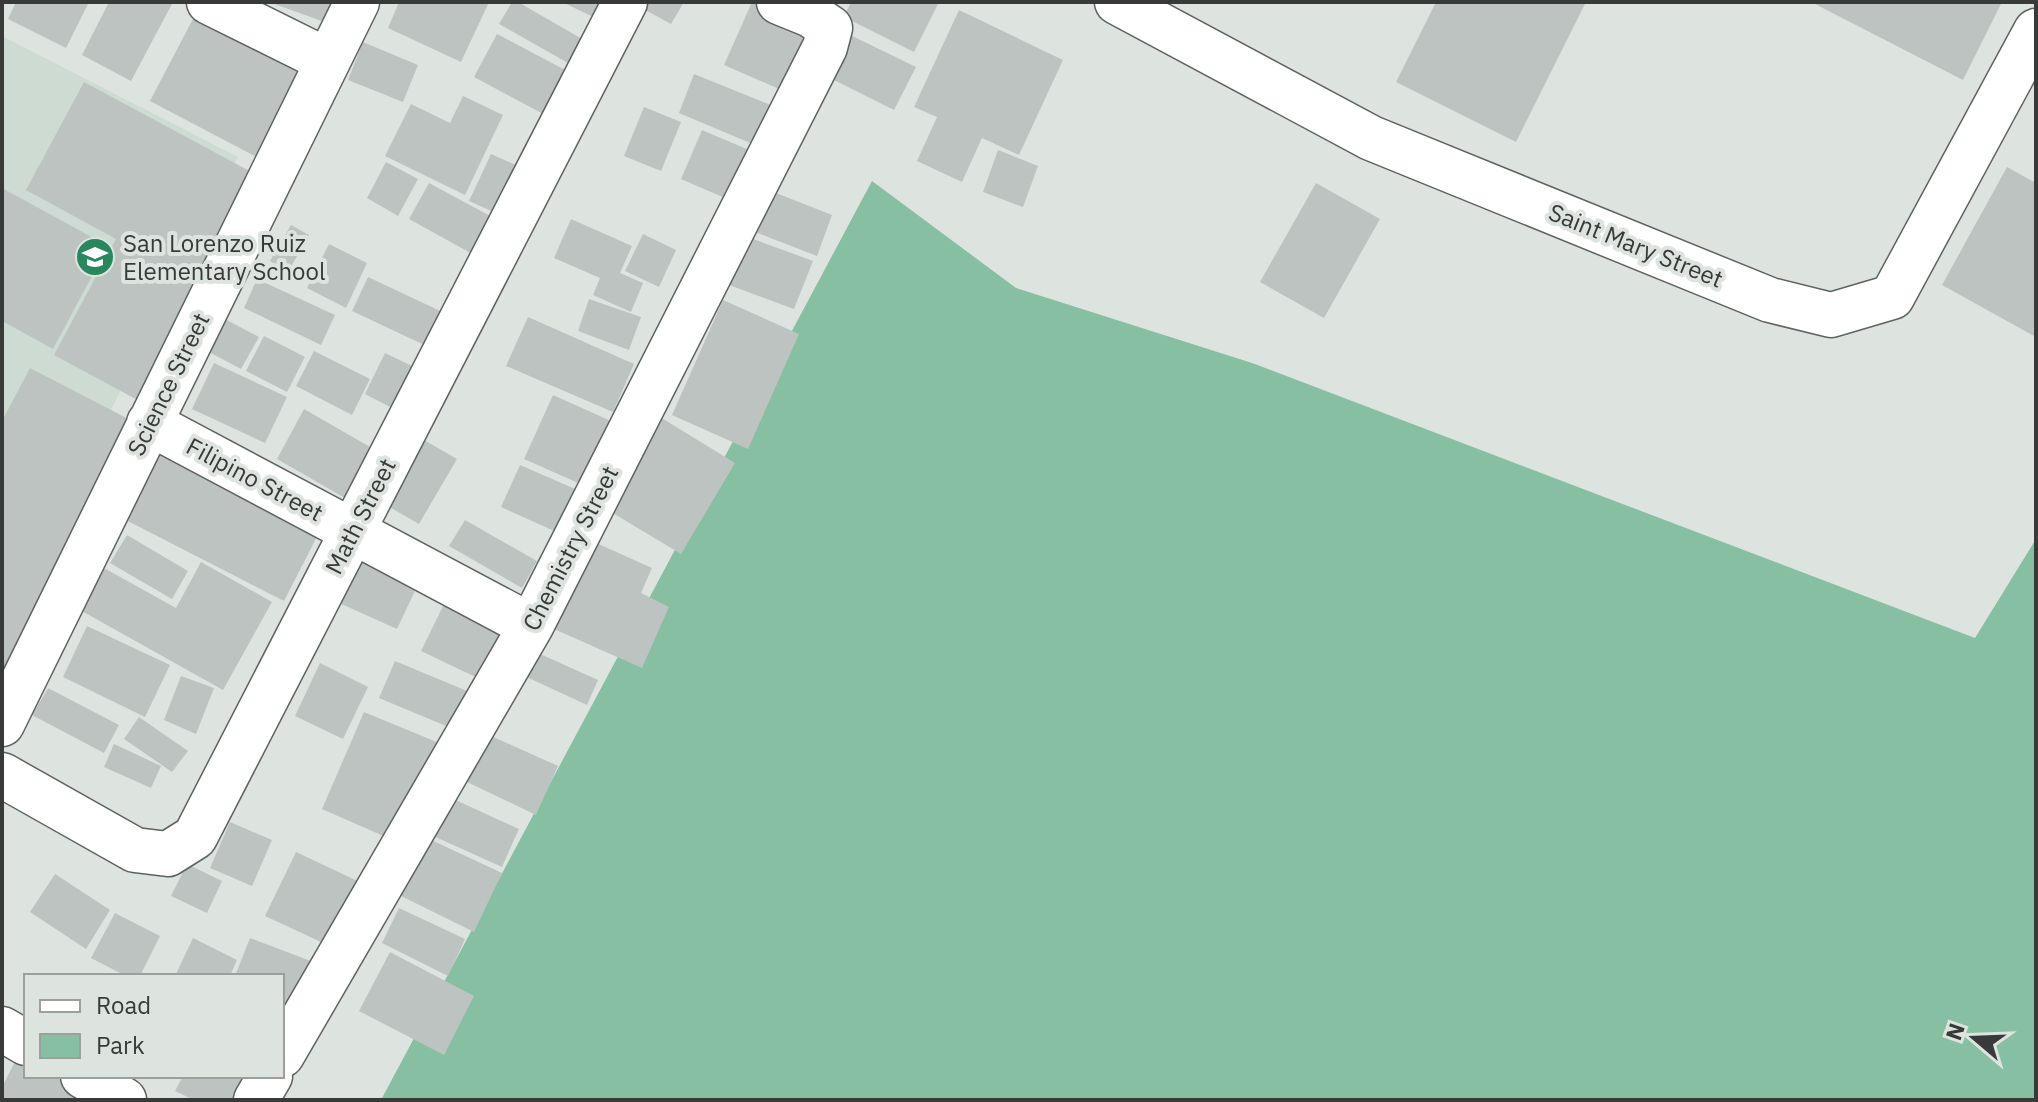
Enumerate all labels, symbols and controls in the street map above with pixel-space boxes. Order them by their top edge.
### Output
street label: Saint Mary Street [1544,195,1728,295]
place label: San Lorenzo Ruiz Elementary School [123,227,325,287]
school or university icon: San Lorenzo Ruiz Elementary School [74,236,116,278]
street label: Science Street [120,307,216,461]
street label: Filipino Street [181,430,329,528]
street label: Math Street [317,453,403,579]
street label: Chemistry Street [515,460,625,636]
legend [24,974,284,1078]
text: Road [96,989,151,1021]
north arrow [1934,998,2014,1078]
text: N [1938,1019,1971,1044]
text: Park [96,1029,145,1061]

